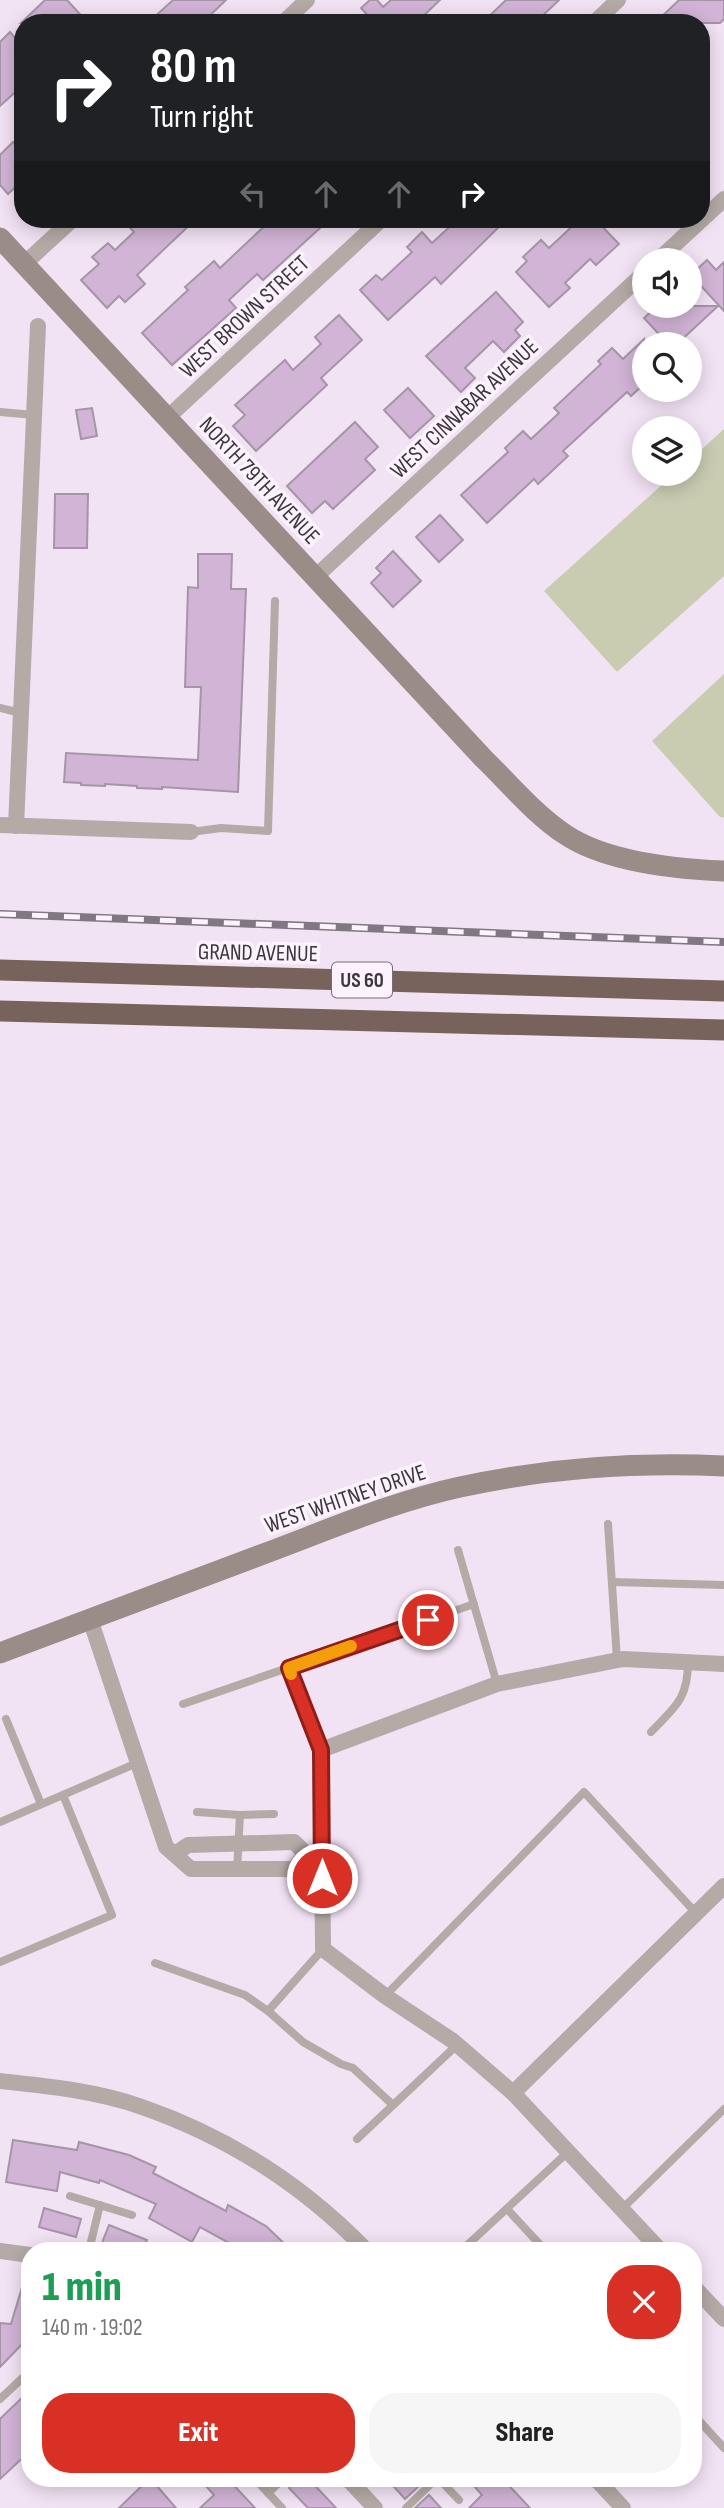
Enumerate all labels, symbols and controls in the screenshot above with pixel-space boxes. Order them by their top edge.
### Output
text: 80 m [150,38,237,97]
icon: right [35,42,126,133]
text: Turn right [150,98,254,137]
icon: left [234,175,272,213]
icon: ahead [307,175,345,213]
icon: ahead [380,175,418,213]
icon: right [453,175,491,213]
map controls [632,248,702,486]
button: sound [632,248,702,318]
street label: WEST BROWN STREET [174,249,315,384]
button: search [632,332,702,402]
street label: WEST CINNABAR AVENUE [385,333,544,484]
street label: NORTH 79TH AVENUE [193,411,325,550]
button: layers [632,416,702,486]
street label: GRAND AVENUE [198,938,318,968]
road number: US 60 [332,962,392,998]
street label: WEST WHITNEY DRIVE [261,1458,430,1540]
pin [398,1590,458,1650]
icon: arrive [409,1601,447,1639]
position arrow [285,1841,359,1915]
text: 1 min [42,2262,122,2313]
button: close [607,2265,681,2339]
text: 140 m · 19:02 [42,2314,143,2342]
button: Exit [42,2393,355,2473]
button: Share [369,2393,681,2473]

